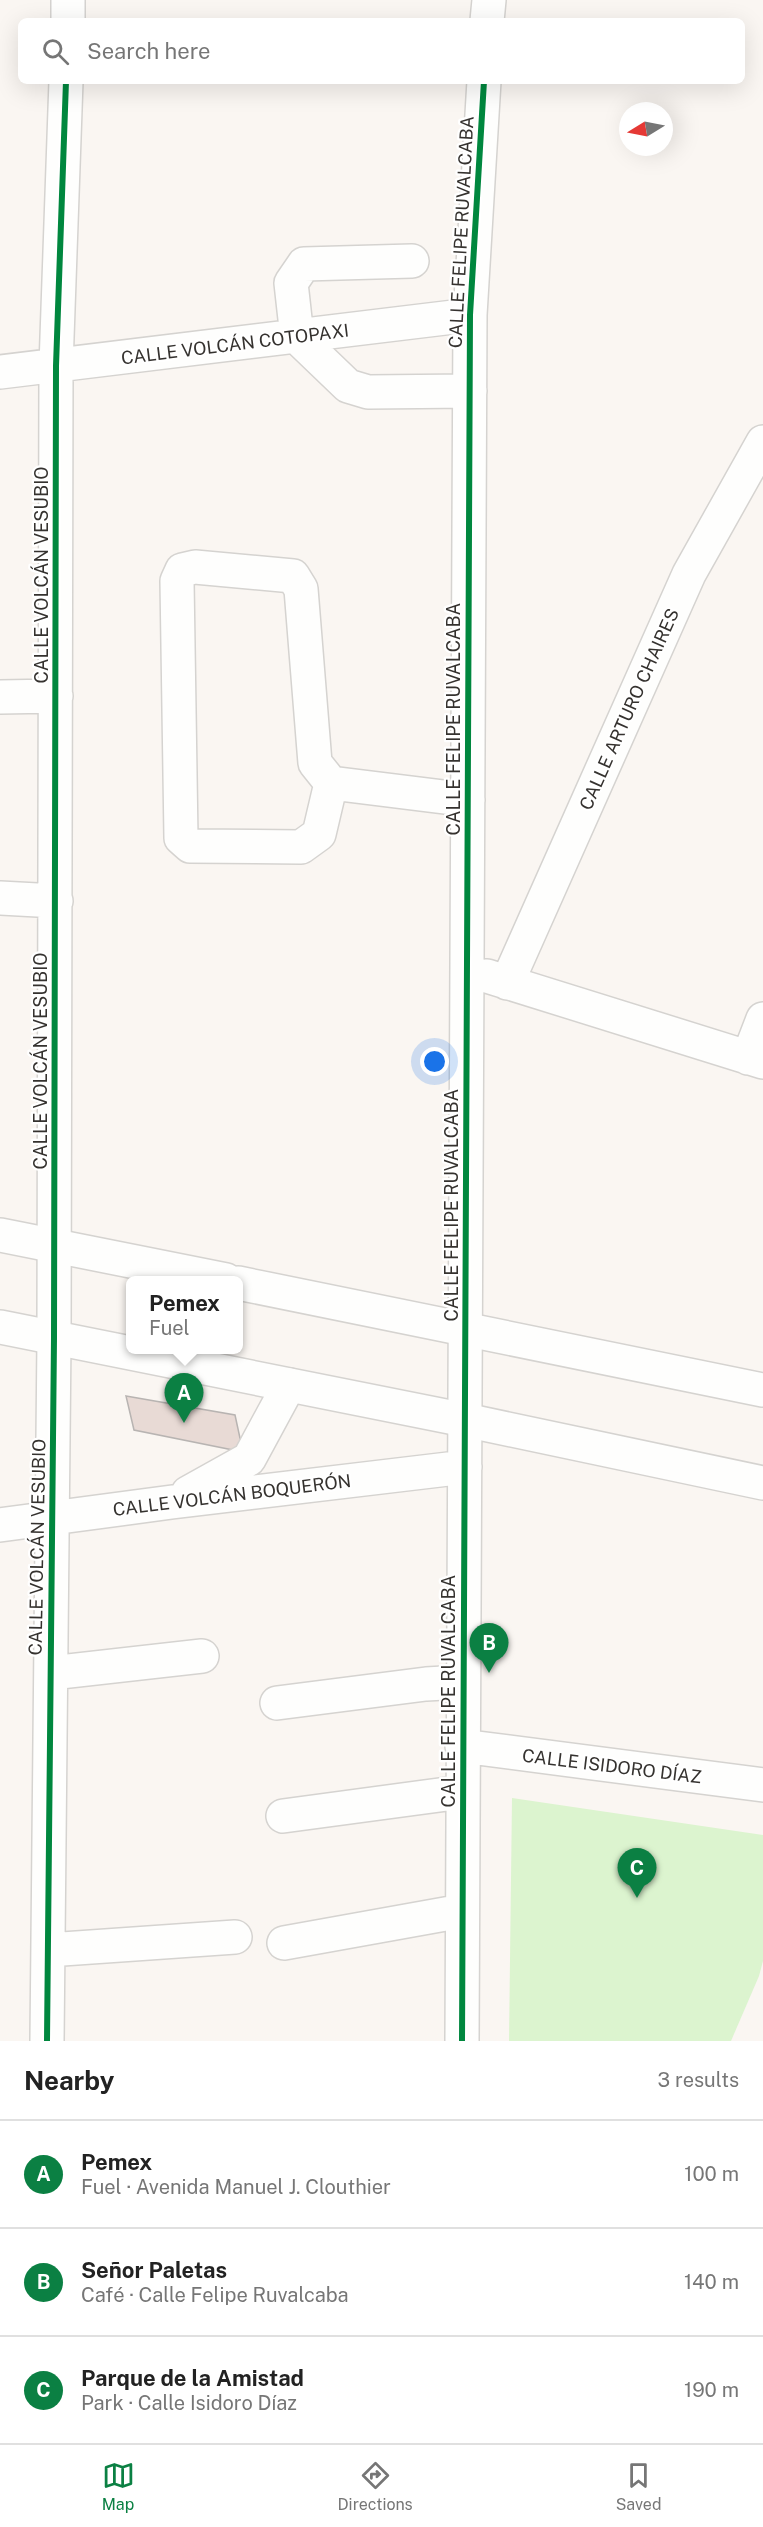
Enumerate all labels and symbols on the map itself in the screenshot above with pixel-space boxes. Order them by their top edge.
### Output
north arrow [619,102,673,156]
street label: CALLE FELIPE RUVALCABA [444,115,478,349]
street label: CALLE VOLCÁN COTOPAXI [120,319,350,368]
street label: CALLE VOLCÁN VESUBIO [30,467,52,683]
street label: CALLE FELIPE RUVALCABA [443,602,464,835]
street label: CALLE ARTURO CHAIRES [575,605,683,813]
street label: CALLE VOLCÁN VESUBIO [29,953,51,1169]
your location [420,1047,449,1076]
street label: CALLE FELIPE RUVALCABA [441,1088,462,1321]
pin: A [164,1374,204,1423]
street label: CALLE VOLCÁN VESUBIO [24,1438,49,1656]
street label: CALLE VOLCÁN BOQUERÓN [112,1469,352,1520]
street label: CALLE FELIPE RUVALCABA [438,1574,459,1807]
pin: B [470,1624,508,1673]
street label: CALLE ISIDORO DÍAZ [521,1744,703,1787]
pin: C [618,1848,656,1898]

